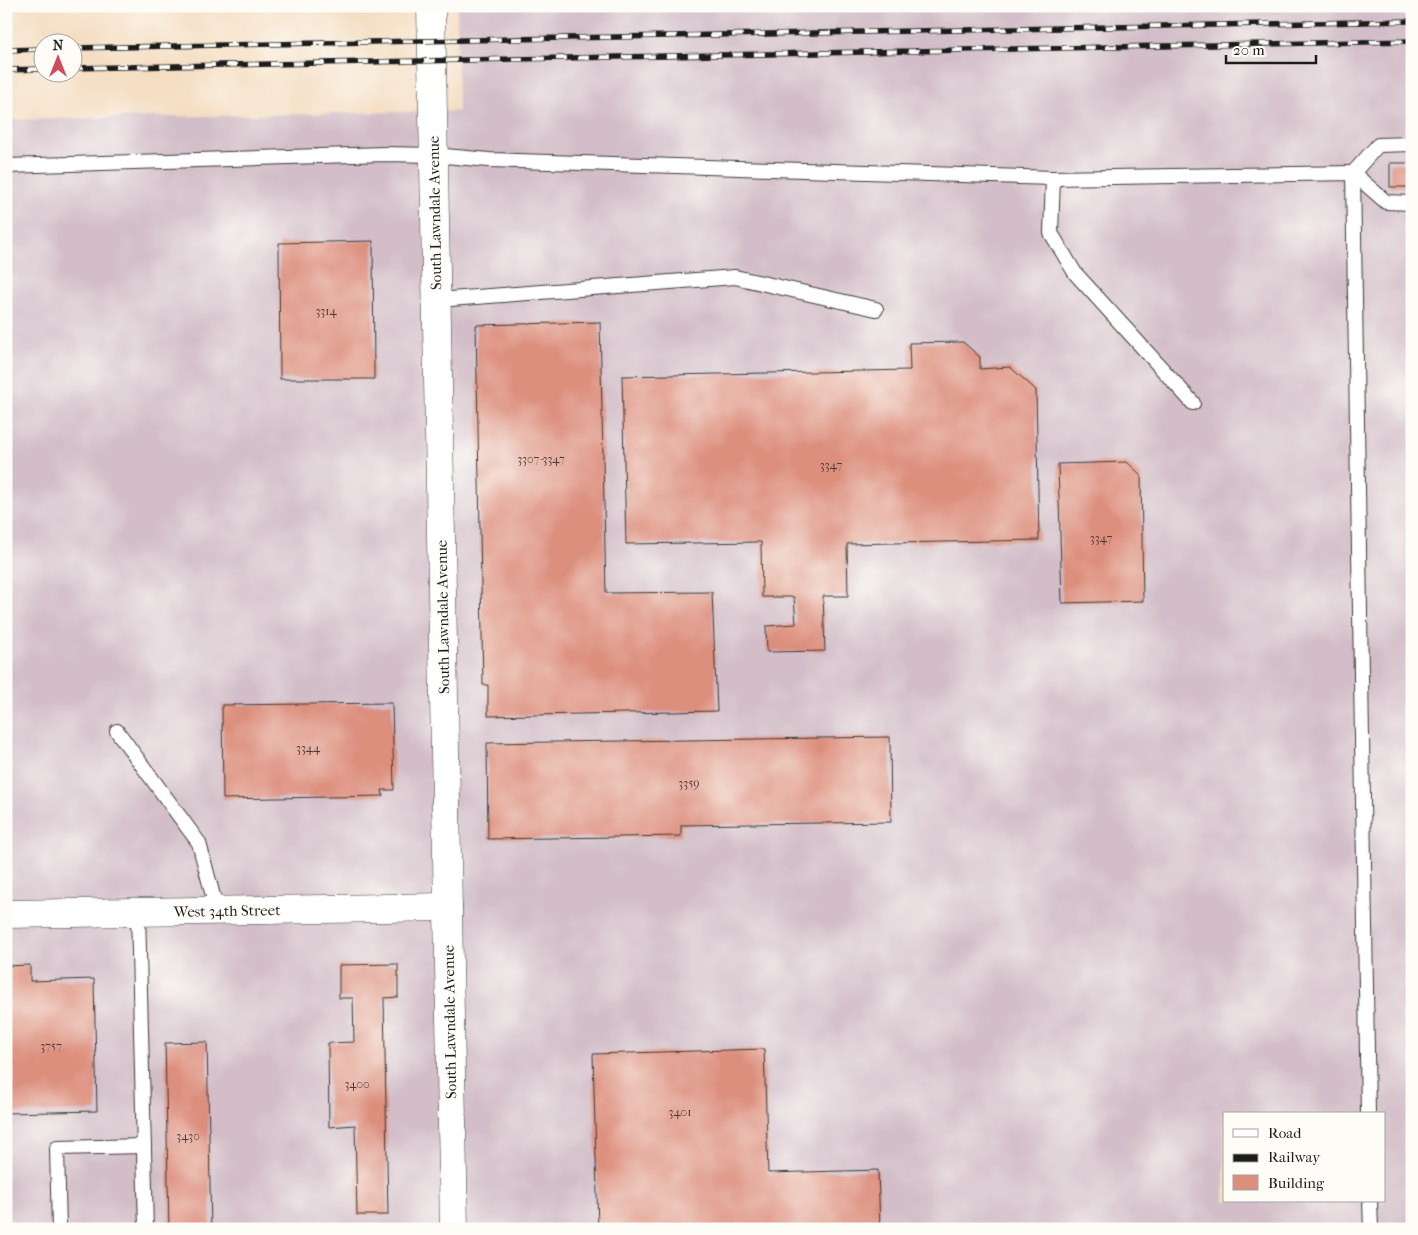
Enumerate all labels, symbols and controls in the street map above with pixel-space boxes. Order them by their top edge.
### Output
north arrow [32,32,82,82]
scale bar [1226,32,1316,64]
text: N [53,37,64,54]
text: 20 m [1233,41,1265,59]
street label: South Lawndale Avenue [425,135,445,290]
house number: 3314 [315,304,338,318]
house number: 3307-3347 [517,452,565,466]
house number: 3347 [820,458,842,472]
house number: 3347 [1090,531,1112,545]
street label: South Lawndale Avenue [433,539,453,694]
house number: 3344 [296,741,321,755]
house number: 3359 [678,776,700,790]
street label: West 34th Street [172,901,281,921]
street label: South Lawndale Avenue [440,944,460,1099]
house number: 3757 [40,1039,62,1053]
house number: 3400 [344,1077,370,1091]
house number: 3401 [669,1105,691,1119]
legend [1223,1112,1386,1202]
text: Road [1268,1124,1302,1142]
house number: 3430 [176,1129,200,1143]
text: Railway [1268,1148,1321,1166]
text: Building [1268,1174,1325,1192]

